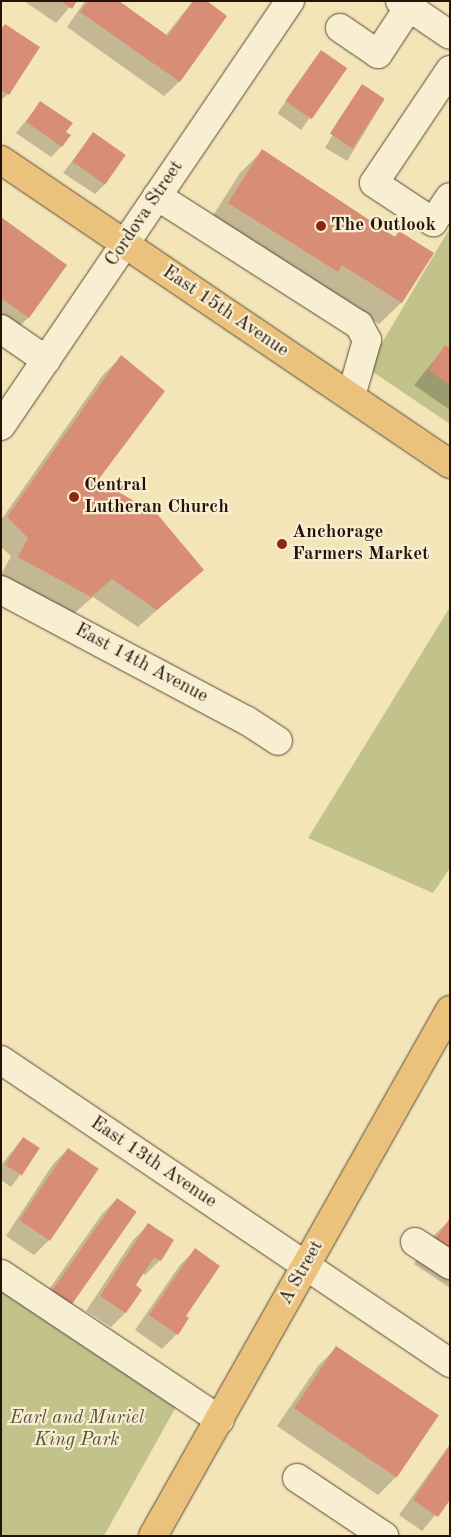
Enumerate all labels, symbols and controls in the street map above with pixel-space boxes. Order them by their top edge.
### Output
street label: Cordova Street [101,157,189,271]
place label: The Outlook [331,215,436,237]
marker: The Outlook [315,220,327,232]
street label: East 15th Avenue [158,261,292,363]
place label: Central Lutheran Church [84,475,229,519]
marker: Central Lutheran Church [68,491,80,503]
place label: Anchorage Farmers Market [292,522,429,566]
marker: Anchorage Farmers Market [276,538,288,550]
street label: East 14th Avenue [71,619,211,709]
street label: East 13th Avenue [86,1112,220,1214]
street label: A Street [275,1237,329,1309]
park label: Earl and Muriel King Park [10,1408,144,1452]

